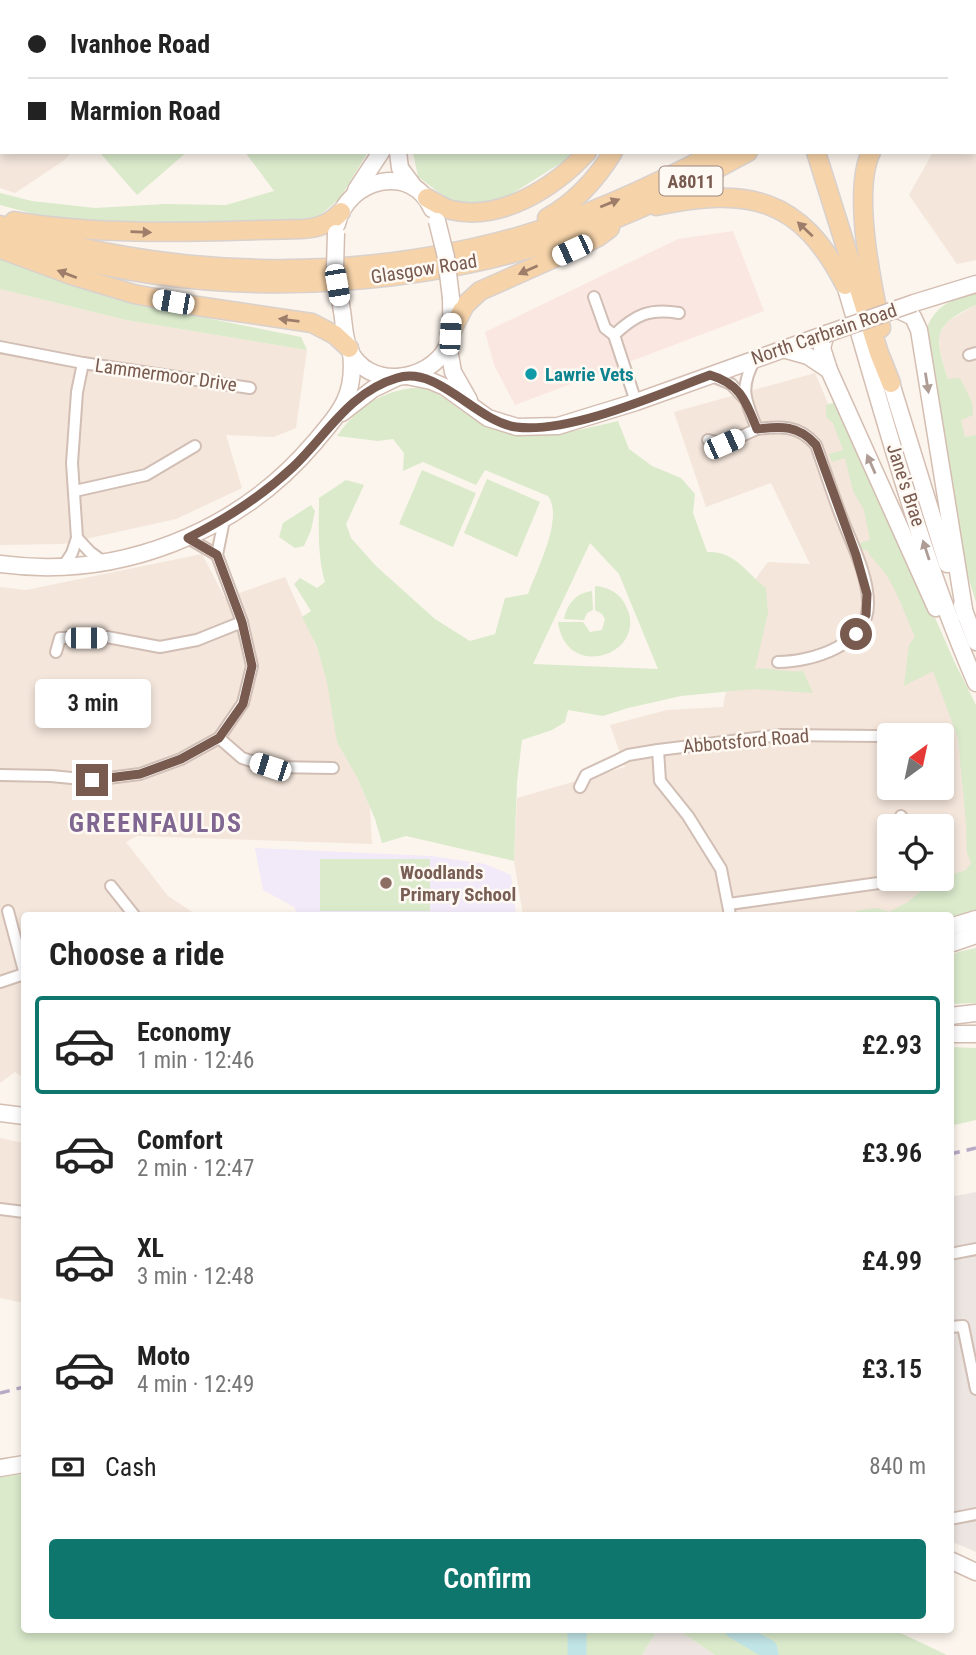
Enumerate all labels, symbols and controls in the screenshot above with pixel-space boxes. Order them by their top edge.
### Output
text: Ivanhoe Road [70,29,210,59]
text: Marmion Road [70,96,221,126]
road number: A8011 [660,166,722,196]
one-way arrow [600,198,621,209]
one-way arrow [797,222,814,238]
one-way arrow [130,226,152,237]
car [549,232,596,268]
street label: Glasgow Road [369,249,479,289]
car [324,262,351,308]
one-way arrow [518,264,538,276]
one-way arrow [56,268,77,279]
car [151,288,196,316]
street label: North Carbrain Road [748,298,900,370]
car [439,312,462,356]
one-way arrow [278,314,300,325]
street label: Lammermoor Drive [94,354,238,396]
place label: Lawrie Vets [545,363,634,386]
marker: Lawrie Vets [523,366,539,382]
one-way arrow [922,372,933,394]
car [701,426,748,462]
street label: Jane's Brae [882,441,930,529]
one-way arrow [866,453,877,474]
one-way arrow [921,539,931,560]
route start [840,618,872,650]
car [66,628,108,649]
callout: 3 min [34,678,150,728]
text: 3 min [68,690,118,717]
north arrow [877,723,954,800]
map controls [877,723,954,891]
street label: Abbotsford Road [682,724,810,758]
car [247,751,294,783]
route end [76,764,108,796]
district label: GREENFAULDS [69,808,243,838]
button: locate [877,814,954,891]
place label: Woodlands Primary School [400,861,516,906]
marker: Woodlands Primary School [378,875,394,891]
text: Choose a ride [49,935,224,973]
icon: car [53,1014,116,1077]
text: Economy [137,1017,231,1047]
text: £2.93 [862,1030,922,1060]
text: 1 min · 12:46 [137,1047,254,1074]
icon: car [53,1122,116,1185]
text: Comfort [137,1125,223,1155]
text: £3.96 [862,1138,922,1168]
text: 2 min · 12:47 [137,1155,254,1182]
icon: car [53,1230,116,1293]
text: XL [137,1233,164,1263]
text: £4.99 [862,1246,922,1276]
text: 3 min · 12:48 [137,1263,254,1290]
icon: car [53,1338,116,1401]
text: Moto [137,1341,190,1371]
text: £3.15 [862,1354,922,1384]
text: 4 min · 12:49 [137,1371,254,1398]
icon: cash [49,1448,87,1486]
text: Cash [105,1452,157,1482]
text: 840 m [869,1453,926,1480]
button: Confirm [49,1539,926,1619]

